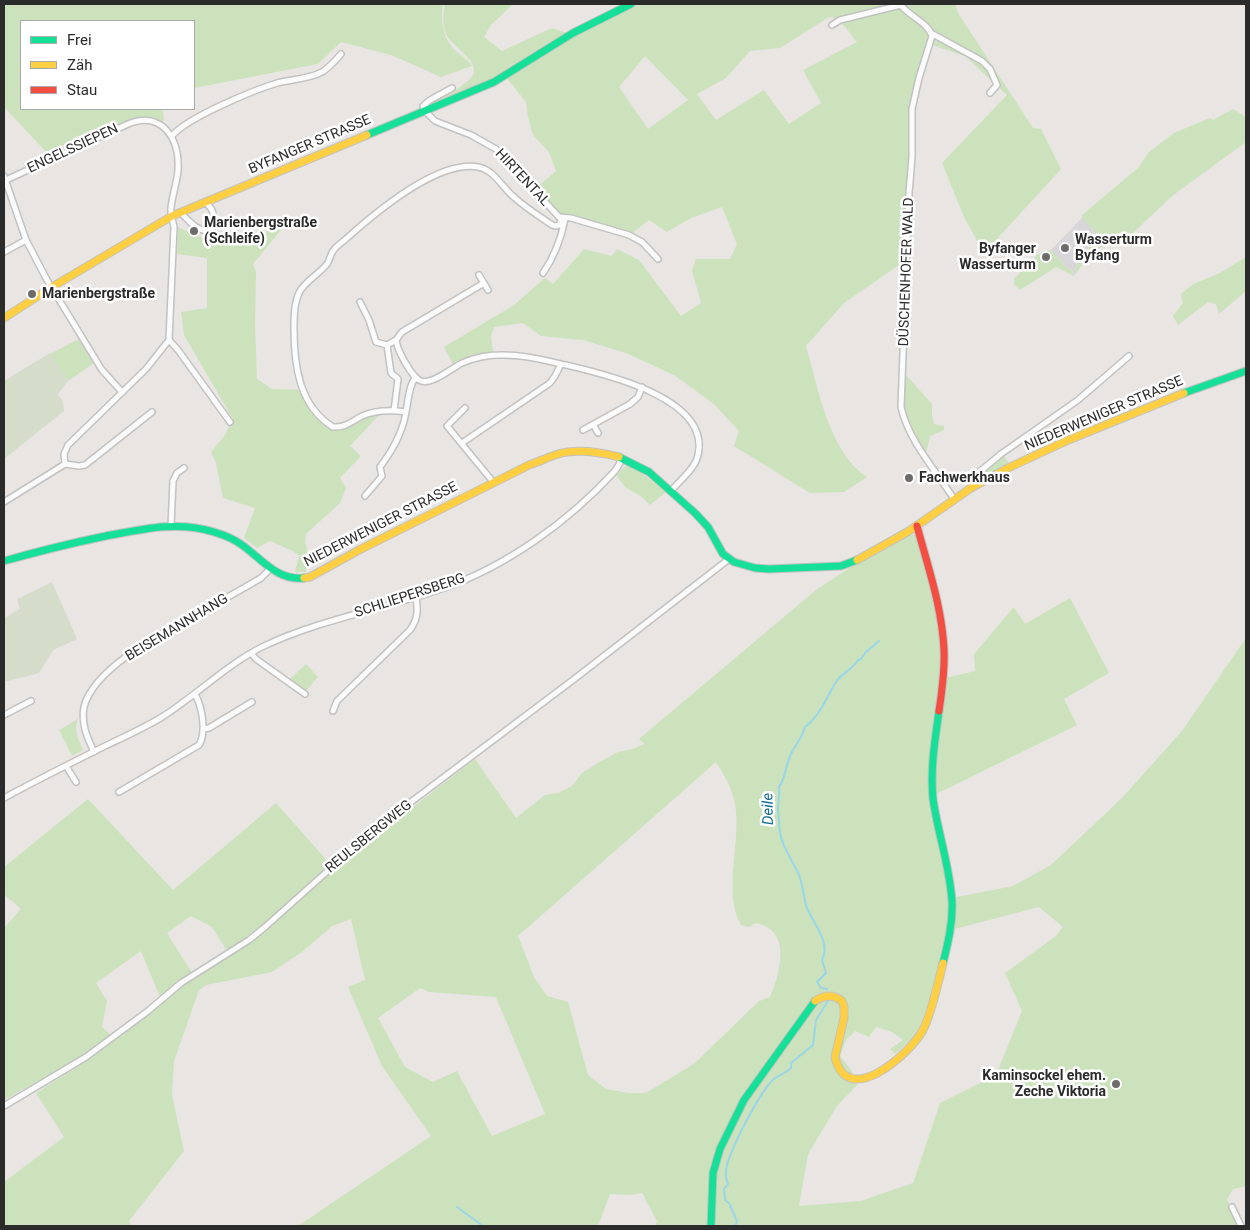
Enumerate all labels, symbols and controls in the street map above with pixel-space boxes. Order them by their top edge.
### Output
legend [20,20,195,110]
text: Frei [67,31,92,49]
text: Zäh [67,56,92,74]
text: Stau [67,81,97,99]
street label: BYFANGER STRASSE [246,112,374,178]
street label: ENGELSSIEPEN [25,121,121,177]
street label: HIRTENTAL [491,146,553,210]
street label: DÜSCHENHOFER WALD [896,197,918,347]
place label: Marienbergstraße (Schleife) [204,215,317,248]
marker: Marienbergstraße (Schleife) [188,225,200,237]
place label: Wasserturm Byfang [1075,232,1152,264]
place label: Byfanger Wasserturm [959,241,1036,274]
marker: Wasserturm Byfang [1059,242,1071,254]
marker: Byfanger Wasserturm [1040,251,1052,263]
place label: Marienbergstraße [42,286,155,302]
marker: Marienbergstraße [26,288,38,300]
street label: NIEDERWENIGER STRASSE [1022,373,1186,455]
place label: Fachwerkhaus [919,470,1010,486]
marker: Fachwerkhaus [903,472,915,484]
street label: NIEDERWENIGER STRASSE [301,479,461,571]
street label: SCHLIEPERSBERG [353,570,467,622]
street label: BEISEMANNHANG [123,591,231,665]
water label: Deile [760,793,778,825]
street label: REULSBERGWEG [322,797,416,877]
place label: Kaminsockel ehem. Zeche Viktoria [982,1068,1106,1100]
marker: Kaminsockel ehem. Zeche Viktoria [1110,1078,1122,1090]

